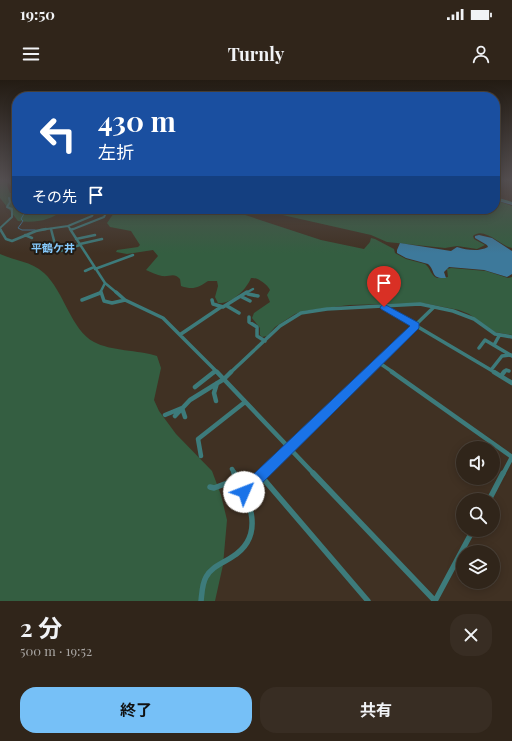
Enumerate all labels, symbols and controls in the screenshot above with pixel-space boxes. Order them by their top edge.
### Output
text: 19:50 [20,4,55,24]
text: Turnly [228,42,284,66]
icon: menu [20,43,42,65]
icon: person [470,43,492,65]
text: 430 m [98,102,176,139]
icon: left [32,108,84,160]
text: 左折 [98,140,134,164]
icon: arrive [85,184,107,206]
text: その先 [32,186,77,206]
district label: 平鶴ケ井 [31,240,75,255]
pin [367,266,401,307]
icon: arrive [373,272,395,294]
map controls [456,441,500,589]
button: sound [456,441,500,485]
position arrow [223,471,265,513]
button: search [456,493,500,537]
button: layers [456,545,500,589]
text: 2 分 [20,611,62,643]
button: close [450,614,492,656]
text: 500 m · 19:52 [20,642,92,659]
button: 終了 [20,687,252,733]
button: 共有 [260,687,492,733]

